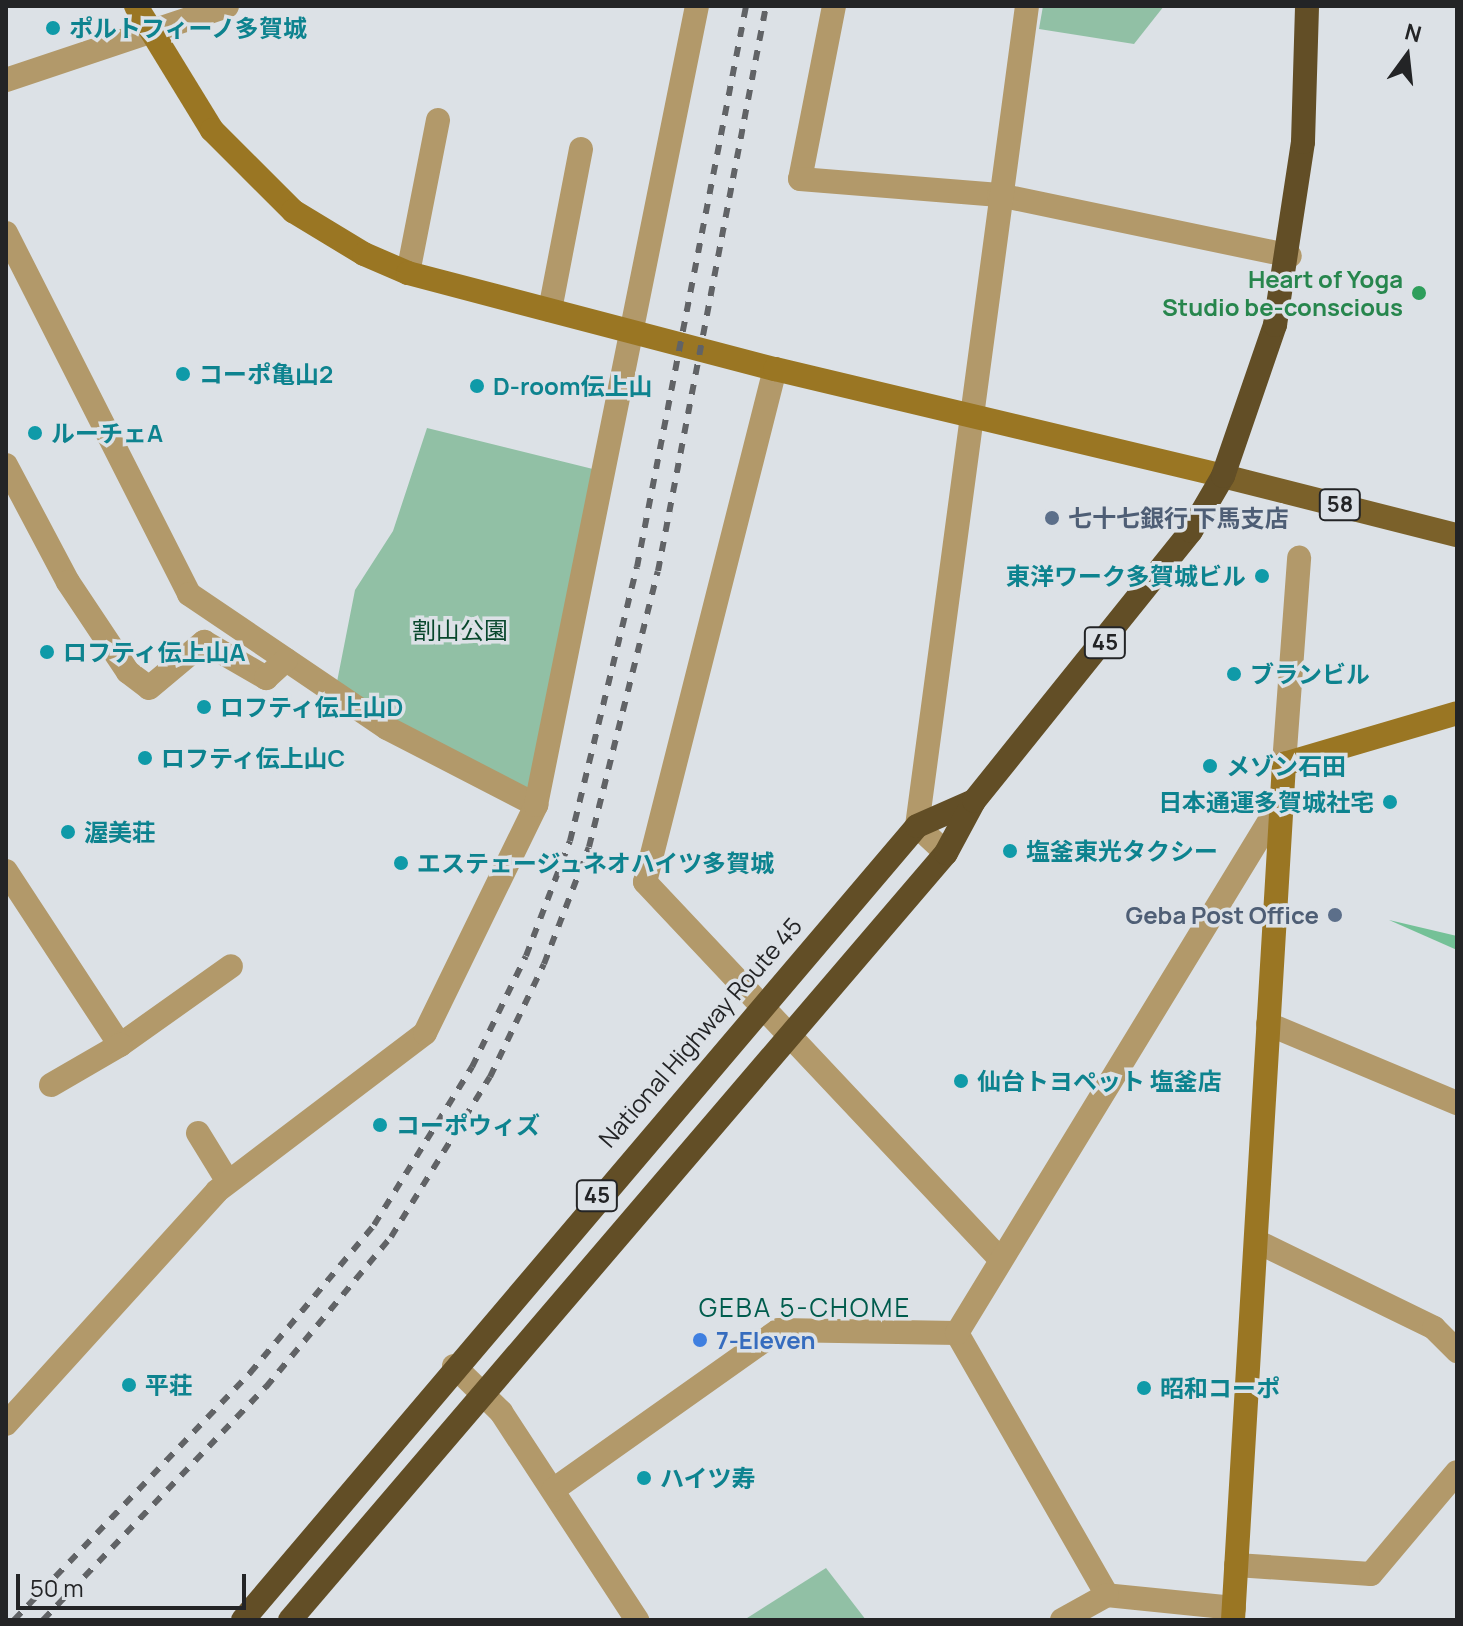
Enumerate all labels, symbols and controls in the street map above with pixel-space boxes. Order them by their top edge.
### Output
place label: ポルトフィーノ多賀城 [69,14,309,42]
north arrow [1367,16,1447,96]
text: N [1402,16,1425,49]
marker: ポルトフィーノ多賀城 [44,19,62,37]
place label: Heart of Yoga Studio be-conscious [1162,265,1403,321]
marker: Heart of Yoga Studio be-conscious [1410,284,1428,302]
place label: コーポ亀山2 [199,360,333,388]
marker: コーポ亀山2 [174,365,192,383]
place label: D-room伝上山 [493,372,652,400]
marker: D-room伝上山 [468,377,486,395]
place label: ルーチェA [51,419,163,447]
marker: ルーチェA [26,424,44,442]
road number: 58 [1318,487,1362,523]
place label: 七十七銀行 下馬支店 [1068,504,1289,532]
marker: 七十七銀行 下馬支店 [1043,509,1061,527]
place label: 東洋ワーク多賀城ビル [1006,562,1246,590]
marker: 東洋ワーク多賀城ビル [1253,567,1271,585]
park label: 割山公園 [412,616,508,644]
road number: 45 [1083,625,1127,661]
place label: ロフティ伝上山A [63,638,247,666]
marker: ロフティ伝上山A [38,643,56,661]
place label: ブランビル [1250,660,1370,688]
marker: ブランビル [1225,665,1243,683]
place label: ロフティ伝上山D [220,693,405,721]
marker: ロフティ伝上山D [195,698,213,716]
place label: ロフティ伝上山C [161,744,347,772]
marker: ロフティ伝上山C [136,749,154,767]
place label: メゾン石田 [1226,752,1346,780]
marker: メゾン石田 [1201,757,1219,775]
place label: 日本通運多賀城社宅 [1158,788,1374,816]
marker: 日本通運多賀城社宅 [1381,793,1399,811]
place label: 渥美荘 [84,818,156,846]
marker: 渥美荘 [59,823,77,841]
place label: 塩釜東光タクシー [1026,837,1218,865]
marker: 塩釜東光タクシー [1001,842,1019,860]
place label: エステェージュネオハイツ多賀城 [417,849,777,877]
marker: エステェージュネオハイツ多賀城 [392,854,410,872]
place label: Geba Post Office [1126,901,1319,929]
marker: Geba Post Office [1326,906,1344,924]
street label: National Highway Route 45 [592,911,808,1153]
place label: 仙台トヨペット 塩釜店 [977,1067,1222,1095]
marker: 仙台トヨペット 塩釜店 [952,1072,970,1090]
place label: コーポウィズ [396,1111,540,1139]
marker: コーポウィズ [371,1116,389,1134]
road number: 45 [575,1178,619,1214]
district label: GEBA 5-CHOME [699,1292,911,1324]
place label: 7-Eleven [716,1326,815,1354]
marker: 7-Eleven [691,1331,709,1349]
place label: 平荘 [145,1371,193,1399]
place label: 昭和コーポ [1160,1374,1280,1402]
marker: 平荘 [120,1376,138,1394]
marker: 昭和コーポ [1135,1379,1153,1397]
place label: ハイツ寿 [660,1464,756,1492]
marker: ハイツ寿 [635,1469,653,1487]
scale bar [20,1558,250,1608]
text: 50 m [30,1571,84,1604]

